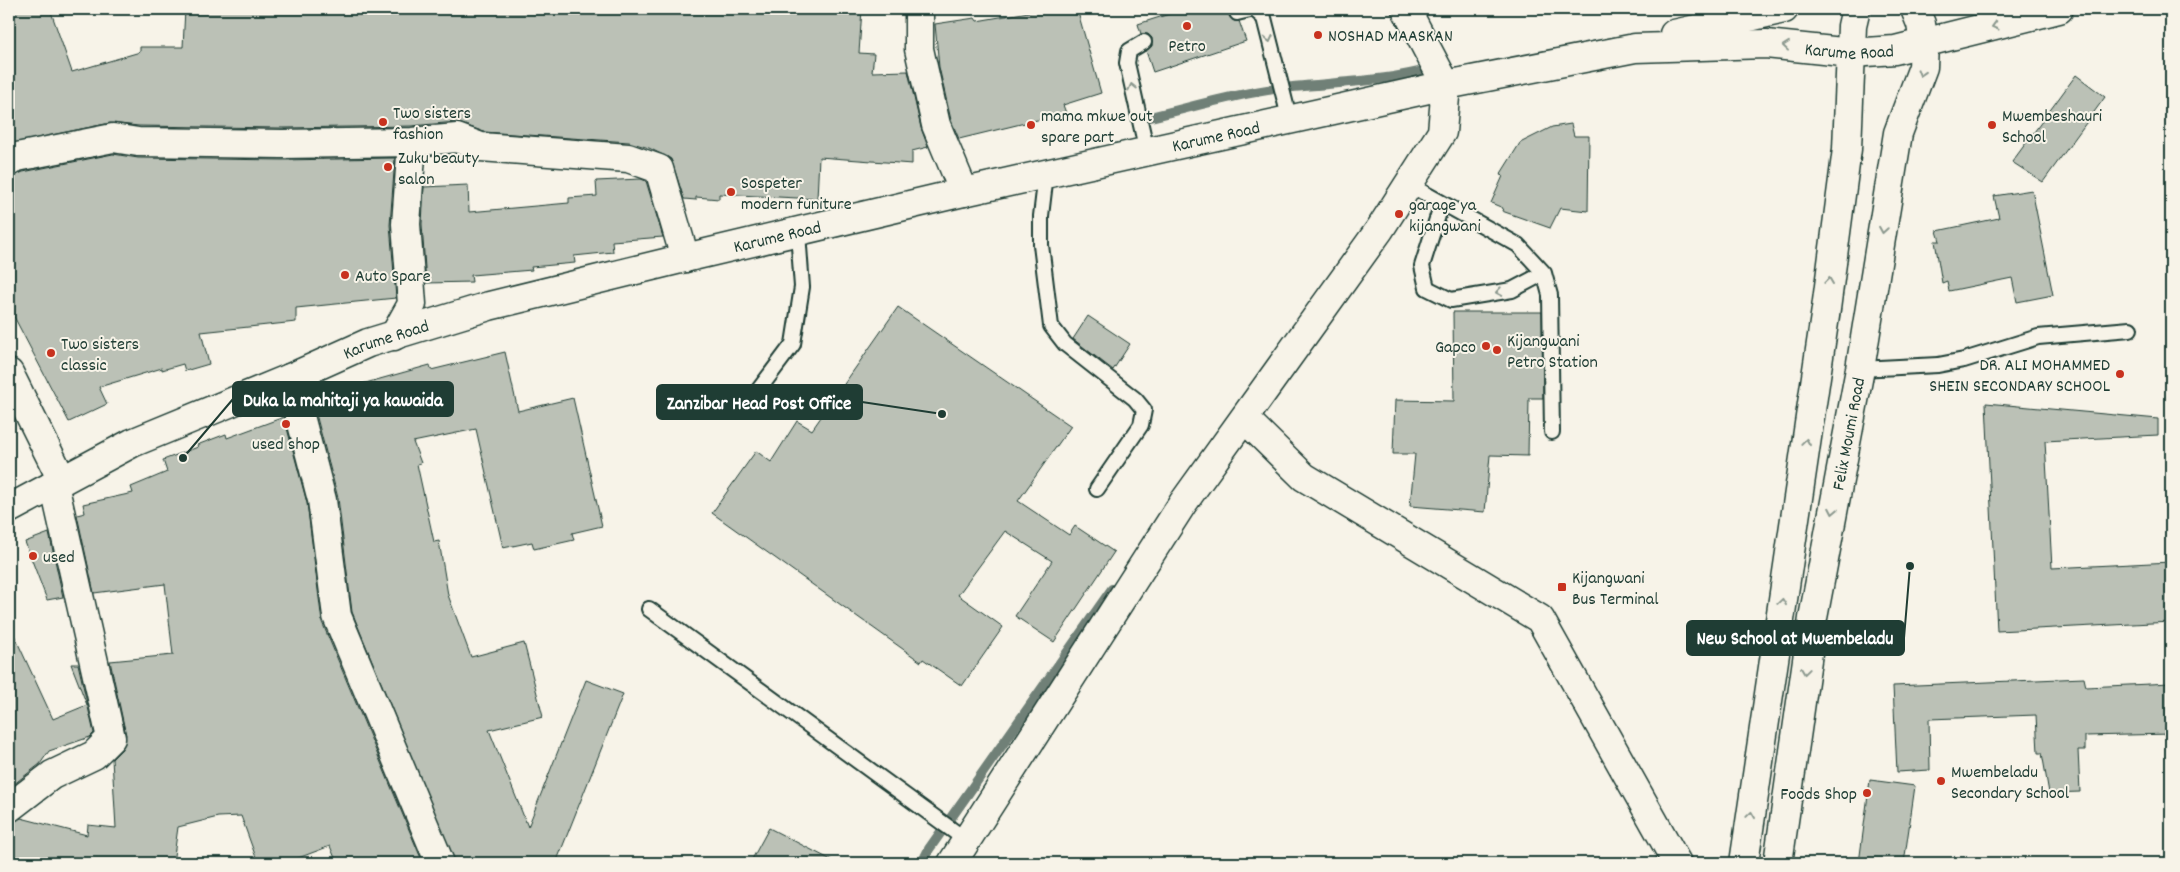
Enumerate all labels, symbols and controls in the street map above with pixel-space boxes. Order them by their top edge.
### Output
marker: Petro [1181,20,1193,32]
one-way arrow [1990,20,1999,31]
place label: NOSHAD MAASKAN [1328,25,1453,50]
marker: NOSHAD MAASKAN [1312,29,1324,41]
one-way arrow [1263,34,1274,43]
place label: Petro [1168,35,1206,60]
street label: Karume Road [1803,38,1895,68]
one-way arrow [1782,41,1790,52]
one-way arrow [1916,68,1926,77]
one-way arrow [1127,83,1138,92]
place label: Two sisters fashion [393,102,471,148]
place label: mama mkwe out spare part [1041,105,1153,151]
place label: Mwembeshauri School [2002,105,2102,151]
marker: Two sisters fashion [377,116,389,128]
street label: Karume Road [1170,117,1263,160]
marker: mama mkwe out spare part [1025,119,1037,131]
marker: Mwembeshauri School [1986,119,1998,131]
place label: Zuku beauty salon [398,147,480,193]
marker: Zuku beauty salon [382,161,394,173]
place label: Sospeter modern funiture [741,172,852,218]
marker: Sospeter modern funiture [725,186,737,198]
place label: garage ya kijangwani [1409,194,1481,240]
marker: garage ya kijangwani [1393,208,1405,220]
street label: Karume Road [731,216,824,261]
one-way arrow [1878,226,1888,234]
place label: Auto Spare [355,265,431,290]
marker: Auto Spare [339,269,351,281]
one-way arrow [1823,276,1834,284]
one-way arrow [1495,286,1504,296]
street label: Karume Road [340,315,432,368]
place label: Kijangwani Petro Station [1507,330,1598,376]
place label: Two sisters classic [61,333,139,379]
place label: Gapco [1435,336,1476,361]
marker: Gapco [1480,340,1492,352]
marker: Kijangwani Petro Station [1491,344,1503,356]
marker: Two sisters classic [45,347,57,359]
place label: DR. ALI MOHAMMED SHEIN SECONDARY SCHOOL [1929,354,2111,400]
marker: DR. ALI MOHAMMED SHEIN SECONDARY SCHOOL [2114,368,2126,380]
street label: Felix Moumi Road [1827,376,1873,493]
callout: Duka la mahitaji ya kawaida [233,382,453,416]
callout: Zanzibar Head Post Office [657,385,862,419]
text: Duka la mahitaji ya kawaida [243,389,444,416]
text: Zanzibar Head Post Office [667,392,851,419]
marker: used shop [280,418,292,430]
place label: used shop [252,433,320,458]
one-way arrow [1800,437,1811,445]
one-way arrow [1829,506,1839,515]
place label: used [43,546,75,571]
marker: used [27,550,39,562]
place label: Kijangwani Bus Terminal [1572,567,1659,613]
marker: Kijangwani Bus Terminal [1556,581,1568,593]
one-way arrow [1777,598,1787,607]
callout: New School at Mwembeladu [1687,621,1904,655]
text: New School at Mwembeladu [1696,627,1894,654]
one-way arrow [1801,666,1811,675]
place label: Mwembeladu Secondary School [1951,761,2070,807]
marker: Mwembeladu Secondary School [1935,775,1947,787]
place label: Foods Shop [1780,783,1857,808]
marker: Foods Shop [1861,787,1873,799]
one-way arrow [1745,811,1756,819]

